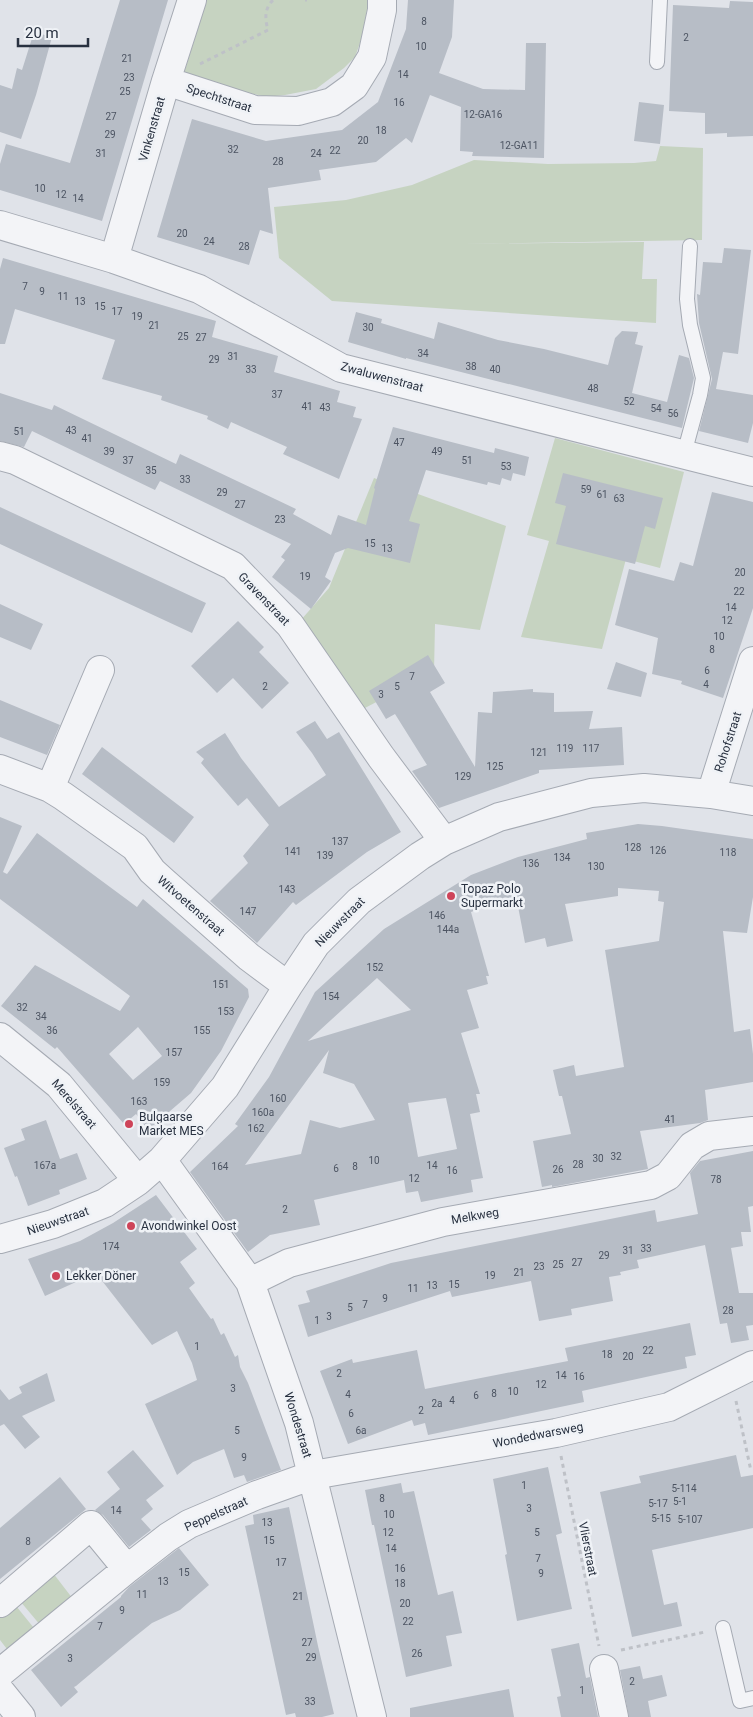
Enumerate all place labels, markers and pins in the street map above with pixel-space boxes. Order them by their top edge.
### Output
place label: Topaz Polo Supermarkt [461,882,523,910]
marker: Topaz Polo Supermarkt [445,890,457,902]
place label: Bulgaarse Market MES [139,1110,204,1138]
marker: Bulgaarse Market MES [123,1118,135,1130]
place label: Avondwinkel Oost [141,1219,237,1233]
marker: Avondwinkel Oost [125,1220,137,1232]
place label: Lekker Döner [66,1269,136,1283]
marker: Lekker Döner [50,1270,62,1282]

